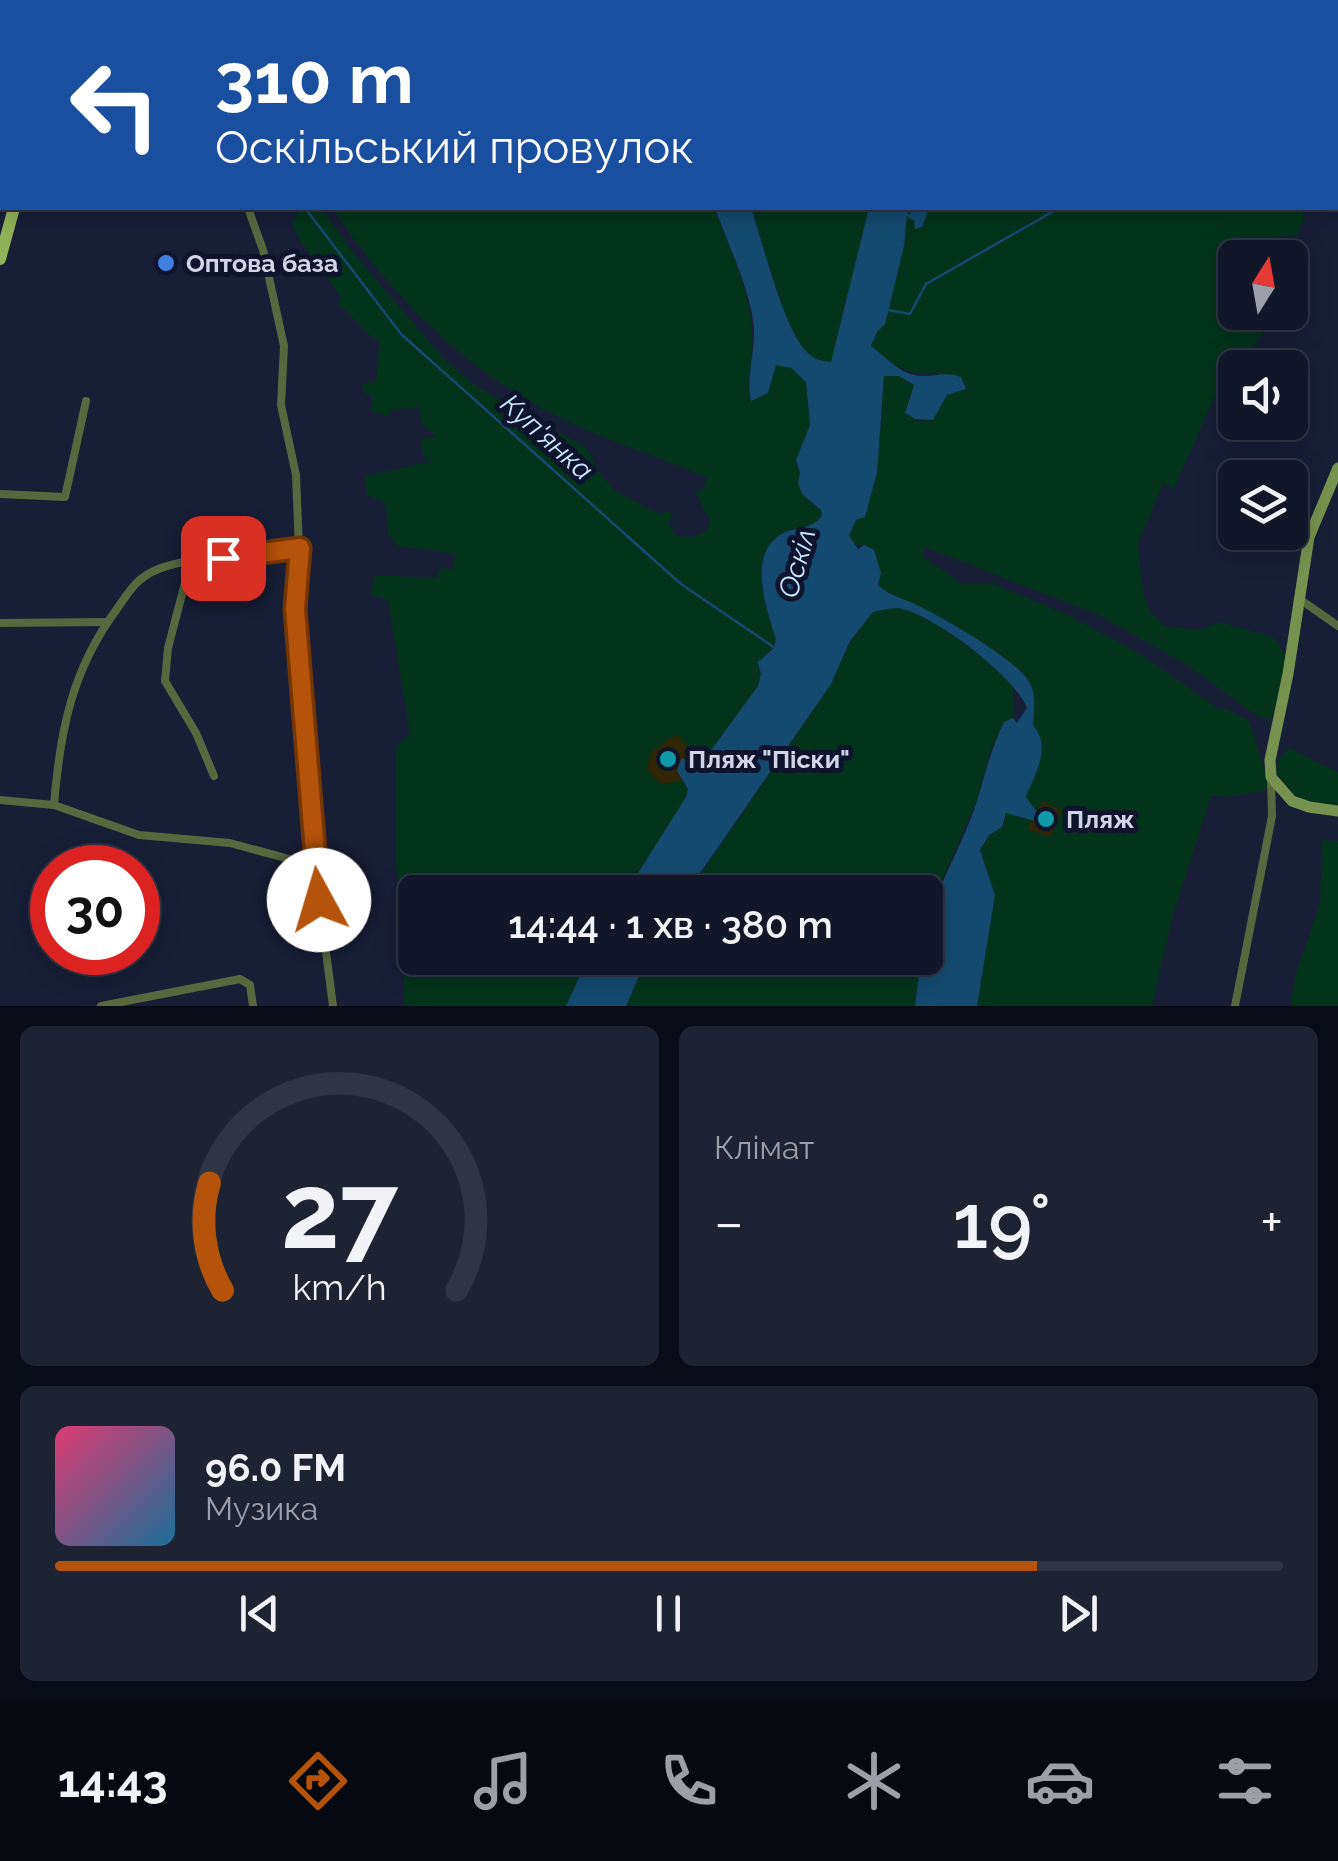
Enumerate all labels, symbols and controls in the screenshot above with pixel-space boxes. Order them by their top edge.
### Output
text: 310 m [215,37,414,119]
icon: left [50,40,180,170]
text: Оскільський провулок [215,121,694,174]
north arrow [1218,240,1308,330]
map controls [1218,240,1308,550]
place label: Оптова база [186,248,338,278]
marker: Оптова база [155,252,177,274]
button: sound [1218,350,1308,440]
water label: Куп'янка [494,387,600,487]
button: layers [1218,460,1308,550]
pin [181,516,266,601]
water label: Оскіл [771,524,823,602]
icon: arrive [196,531,251,586]
place label: Пляж "Піски" [688,744,850,774]
marker: Пляж "Піски" [657,748,679,770]
place label: Пляж [1066,804,1134,834]
marker: Пляж [1035,808,1057,830]
speed limit sign: 30 [30,845,160,975]
position arrow [267,848,371,952]
text: 14:44 · 1 хв · 380 m [508,902,833,947]
text: Клімат [714,1129,814,1166]
text: 27 [281,1150,399,1272]
text: 19° [953,1177,1051,1266]
text: − [714,1190,744,1255]
text: + [1260,1190,1283,1255]
text: km/h [292,1266,387,1308]
text: 96.0 FM [205,1445,346,1490]
text: Музика [205,1490,318,1527]
icon: previous [232,1586,287,1641]
icon: pause [641,1586,696,1641]
icon: next [1051,1586,1106,1641]
icon: directions [283,1746,353,1816]
icon: music [468,1746,538,1816]
icon: phone [654,1746,724,1816]
icon: climate [839,1746,909,1816]
icon: car [1025,1746,1095,1816]
icon: filters [1210,1746,1280,1816]
text: 14:43 [58,1755,168,1808]

